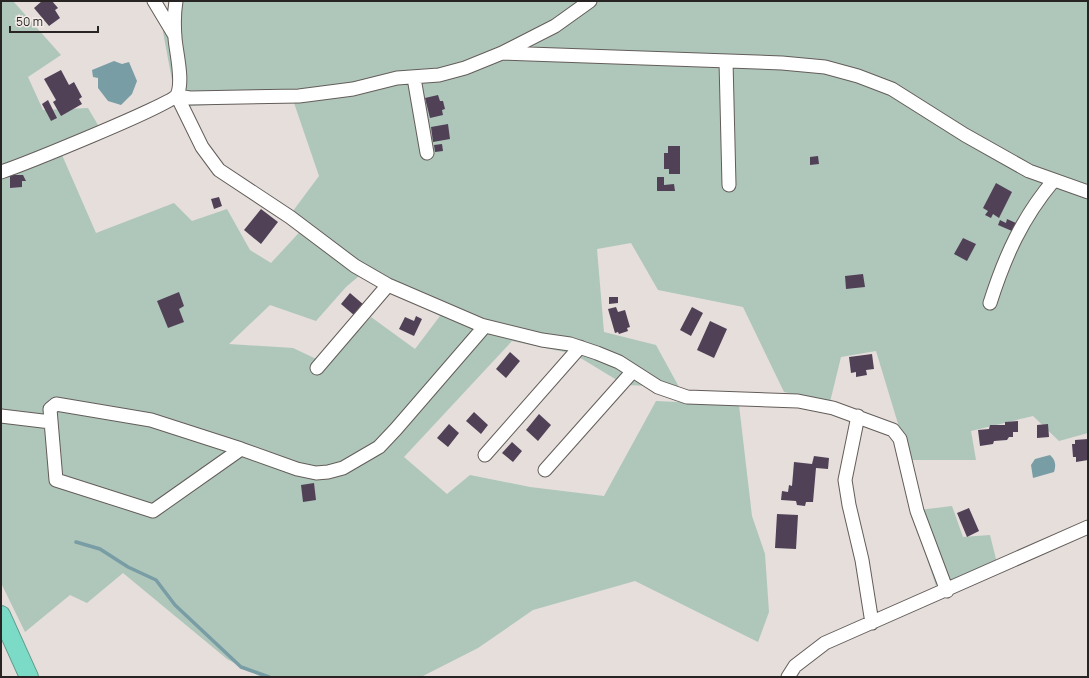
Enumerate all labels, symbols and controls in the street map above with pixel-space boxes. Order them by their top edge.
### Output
scale bar [10,8,98,34]
text: 50 m [16,13,43,30]

